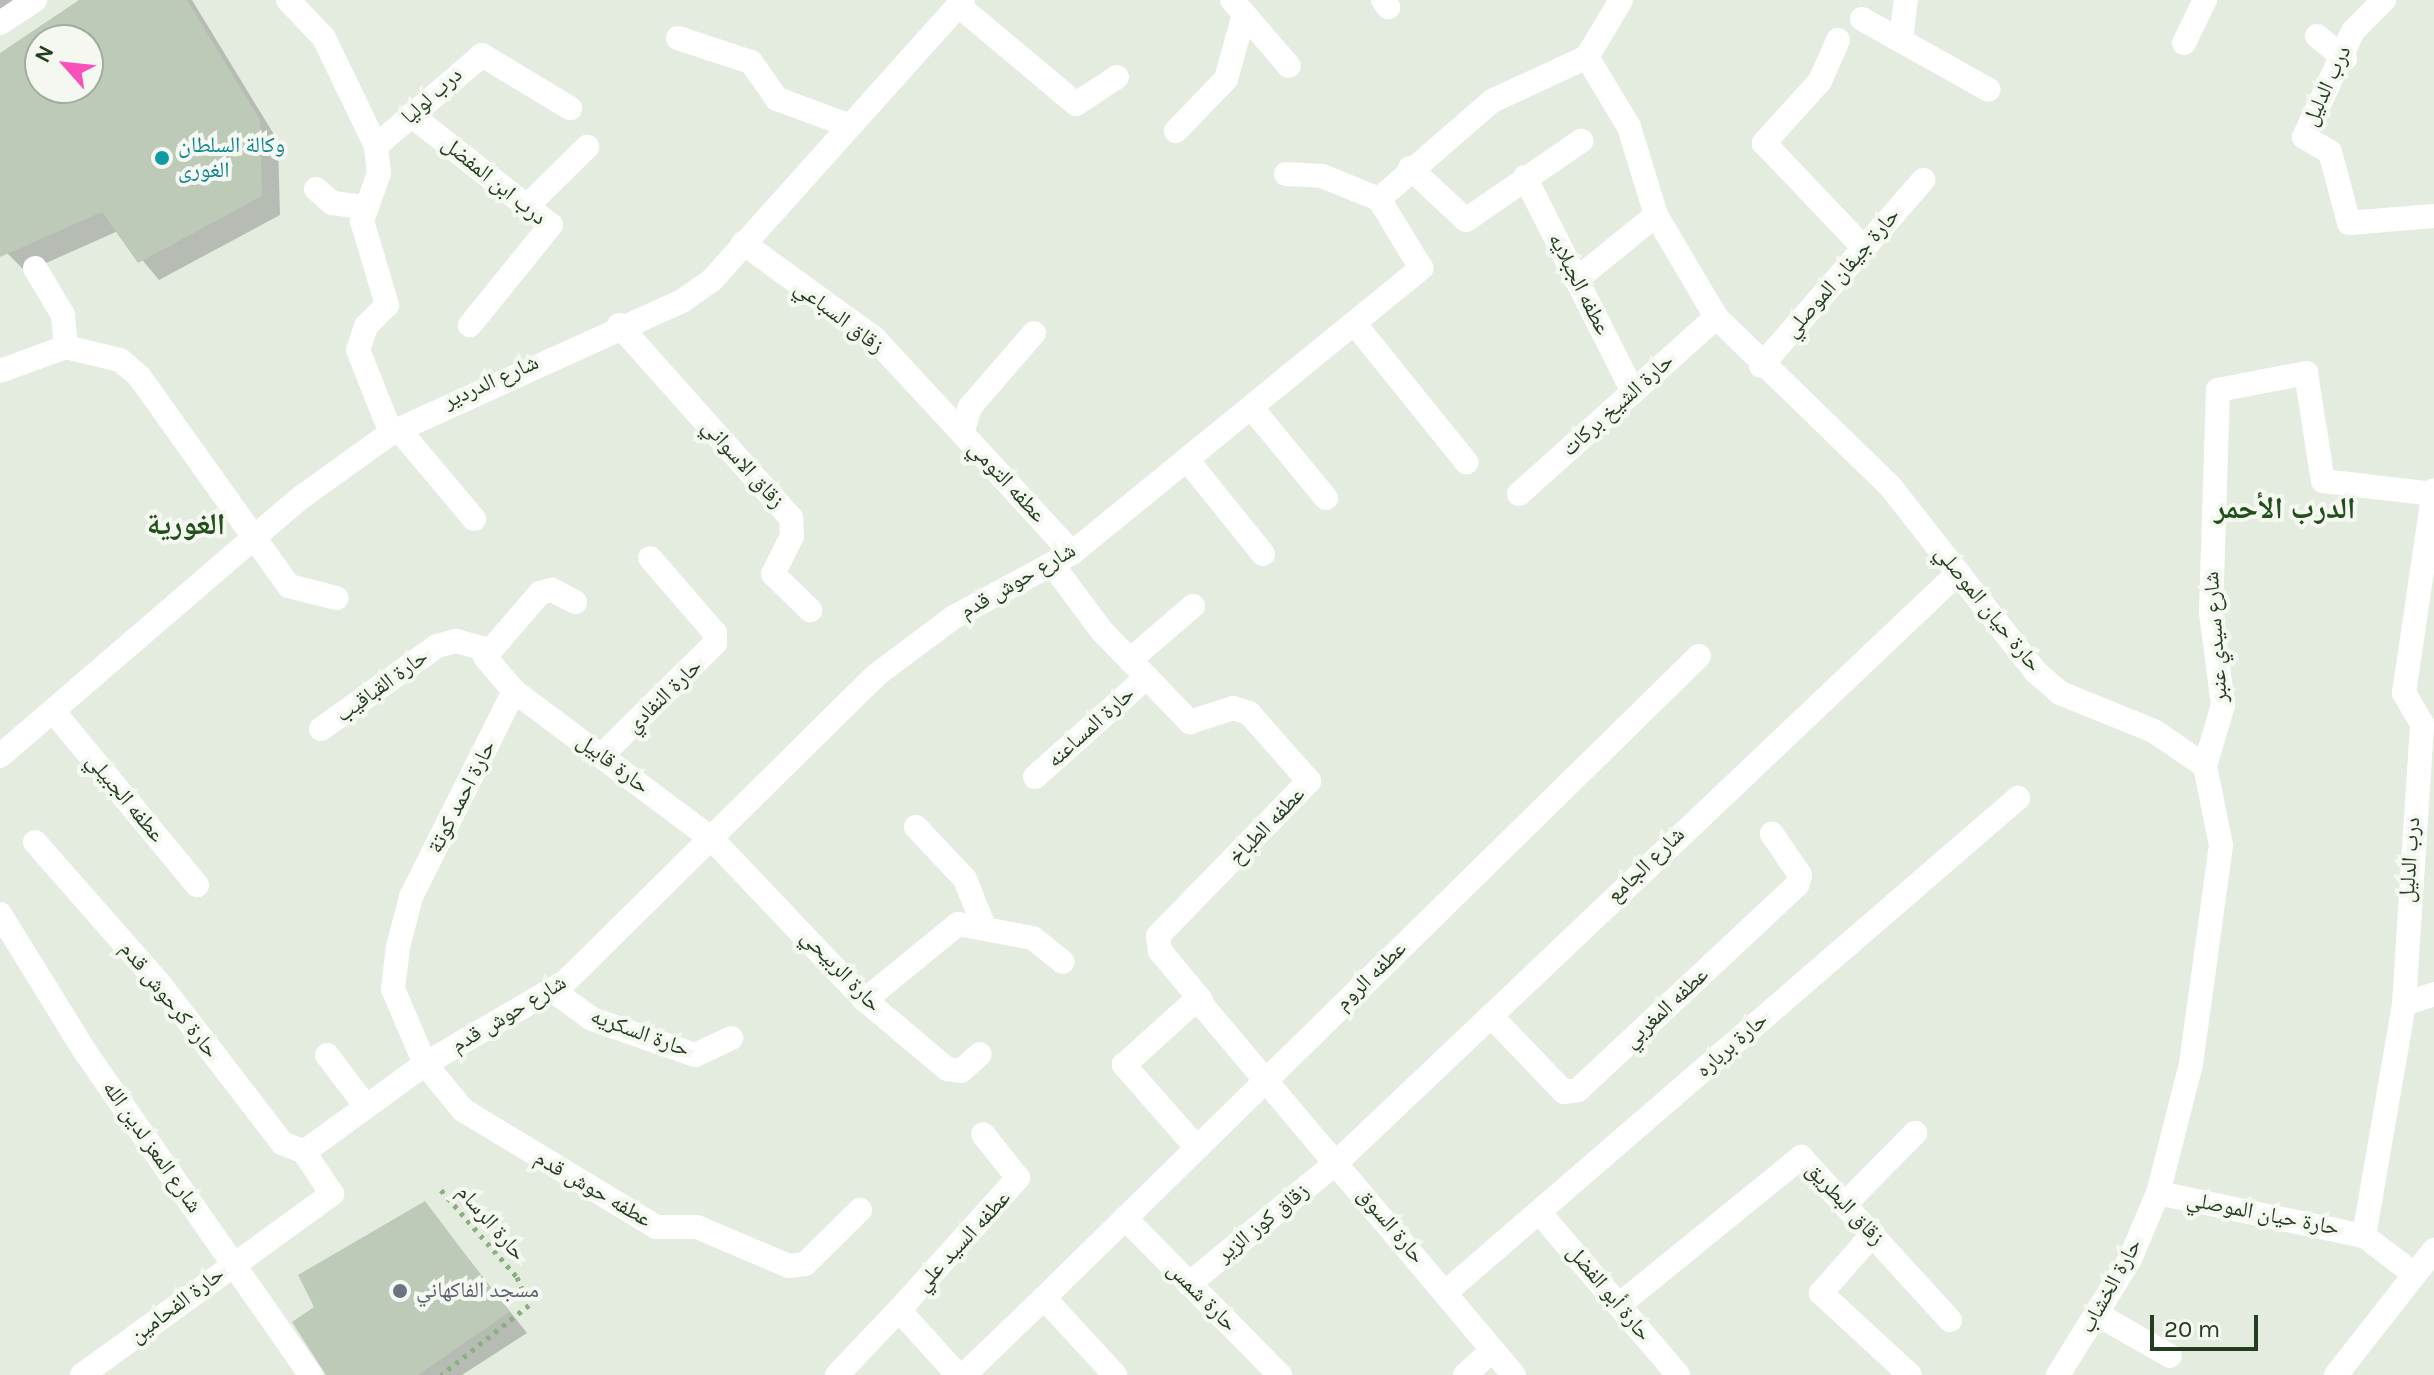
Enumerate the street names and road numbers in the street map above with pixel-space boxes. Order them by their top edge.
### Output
street label: درب الدليل [2297,42,2357,130]
street label: درب لوليا [396,62,468,130]
street label: درب ابن المفضل [436,131,552,231]
street label: حارة جيفان الموصلي [1778,203,1906,343]
street label: عطفه الجبلايه [1542,229,1616,339]
street label: زقاق السباعي [789,275,889,359]
street label: حارة الشيخ بركات [1557,348,1679,462]
street label: شارع الدردير [439,349,543,415]
street label: زقاق الاسواني [696,414,790,514]
street label: عطفه التومي [963,436,1051,528]
street label: شارع حوش قدم [955,537,1081,625]
street label: حارة حيان الموصلي [1929,540,2047,678]
street label: شارع سيدي عنبر [2198,570,2234,704]
street label: حارة القباقيب [331,644,433,728]
street label: حارة النفادي [621,653,707,739]
street label: حارة المساعنه [1042,681,1140,773]
street label: حارة قابيل [572,728,654,800]
street label: حارة احمد كوتة [422,736,502,858]
street label: عطفه الجبيلي [80,748,170,848]
street label: عطفه الطباخ [1223,781,1311,871]
street label: درب الدليل [2394,816,2426,904]
street label: شارع الجامع [1602,822,1690,908]
street label: حارة الربيحي [795,924,887,1018]
street label: حارة كرحوش قدم [114,936,224,1064]
street label: عطفه الروم [1330,936,1412,1016]
street label: عطفه المغربي [1618,962,1714,1054]
street label: شارع حوش قدم [447,969,571,1059]
street label: حارة السكريه [587,1003,693,1063]
street label: حارة برباره [1691,1007,1773,1083]
street label: شارع المعز لدين الله [97,1076,207,1218]
street label: عطفه حوش قدم [530,1145,656,1233]
street label: زقاق البطريق [1800,1157,1890,1251]
street label: زقاق كوز الزير [1212,1178,1314,1268]
street label: حارة الرسام [451,1180,531,1266]
street label: حارة السوق [1352,1183,1430,1269]
street label: عطفه السيد علي [910,1185,1016,1297]
street label: حارة حيان الموصلي [2184,1186,2342,1242]
street label: حارة الخشاب [2074,1234,2148,1338]
street label: حارة أبو الفضل [1561,1239,1657,1347]
street label: حارة شمس [1161,1256,1243,1338]
street label: حارة الفحامين [124,1261,230,1349]

